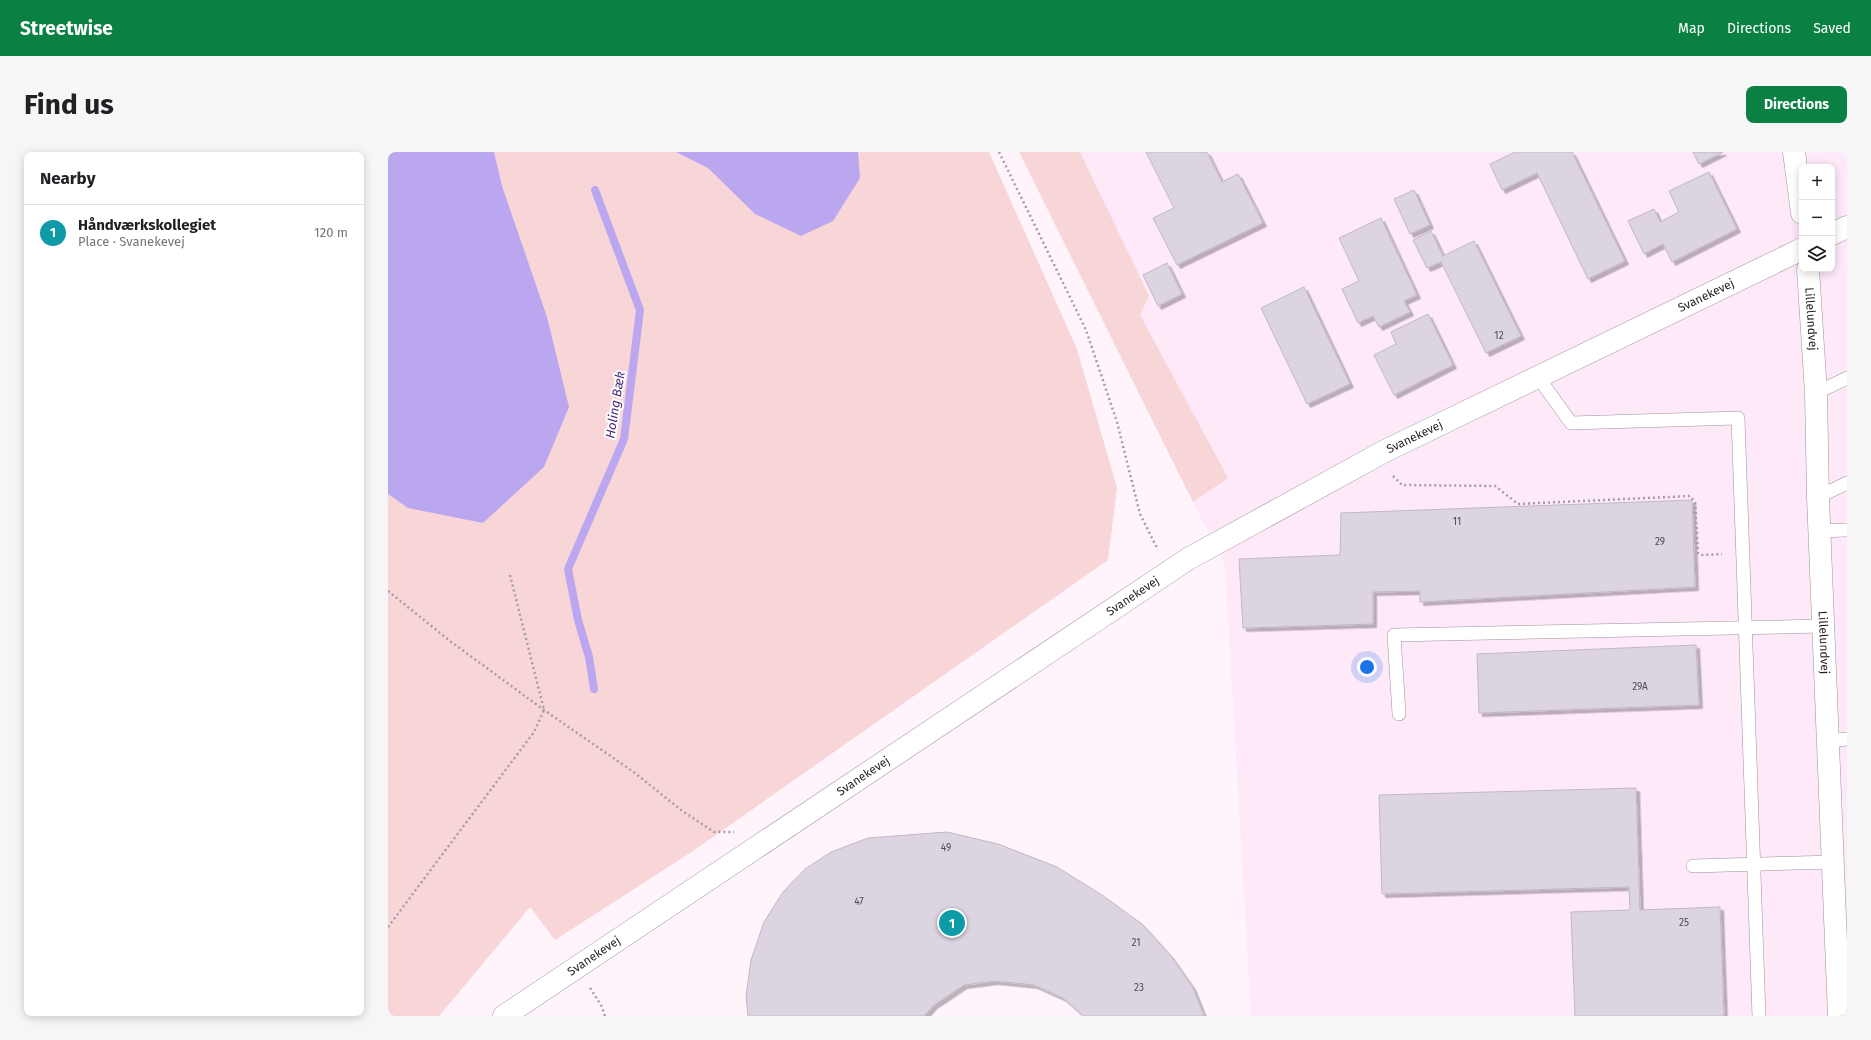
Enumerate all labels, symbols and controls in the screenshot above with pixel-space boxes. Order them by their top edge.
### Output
text: Streetwise [20,17,113,40]
text: Map [1678,20,1705,37]
text: Directions [1727,20,1791,37]
text: Saved [1813,20,1851,37]
button: Directions [1746,86,1847,123]
text: Find us [24,88,114,121]
map controls [1799,164,1835,272]
button: + [1799,164,1835,200]
text: Nearby [40,168,95,189]
button: − [1799,200,1835,236]
text: Håndværkskollegiet [78,216,216,234]
text: 1 [50,225,56,240]
text: 120 m [314,225,348,240]
text: Place · Svanekevej [78,234,185,249]
button: layers [1799,236,1835,272]
street label: Svanekevej [1676,276,1736,315]
street label: Lillelundvej [1802,287,1820,351]
house number: 12 [1494,330,1504,342]
water label: Holing Bæk [602,370,628,440]
street label: Svanekevej [1384,417,1445,456]
house number: 11 [1453,516,1461,528]
house number: 29 [1655,536,1665,548]
street label: Svanekevej [1104,573,1162,619]
street label: Lillelundvej [1816,611,1832,675]
your location [1357,657,1377,677]
house number: 29A [1632,681,1648,693]
street label: Svanekevej [834,753,892,799]
house number: 49 [941,842,951,854]
house number: 47 [854,896,864,908]
pin: 1 [939,908,965,938]
house number: 25 [1679,917,1689,929]
street label: Svanekevej [565,933,623,979]
house number: 21 [1131,937,1141,949]
house number: 23 [1134,982,1144,994]

